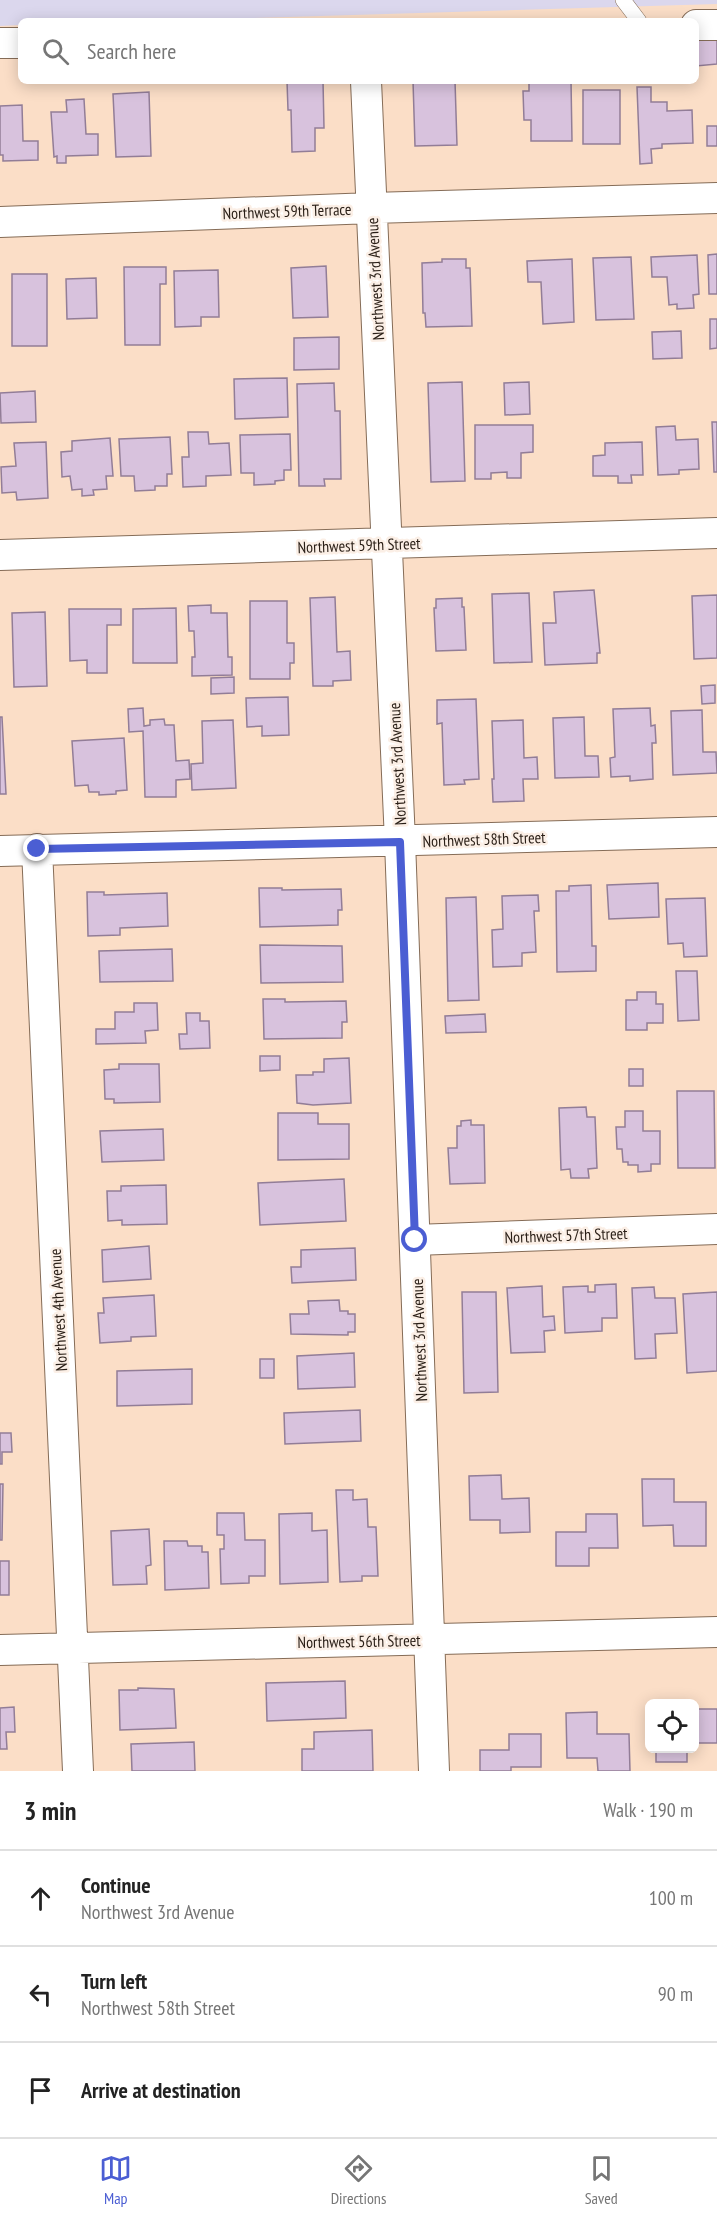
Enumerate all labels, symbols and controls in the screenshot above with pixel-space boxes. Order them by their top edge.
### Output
search box [18,18,699,84]
icon: search [39,35,72,68]
text: Search here [87,37,176,65]
street label: Northwest 59th Terrace [222,199,352,223]
street label: Northwest 3rd Avenue [362,217,388,341]
street label: Northwest 59th Street [297,533,422,557]
street label: Northwest 3rd Avenue [384,702,410,826]
street label: Northwest 58th Street [422,827,547,851]
route end [23,835,49,861]
street label: Northwest 57th Street [504,1223,628,1247]
route start [401,1226,427,1252]
street label: Northwest 4th Avenue [45,1248,71,1372]
street label: Northwest 3rd Avenue [407,1278,431,1402]
street label: Northwest 56th Street [297,1630,421,1652]
map controls [645,1699,699,1753]
button: locate [645,1699,699,1753]
text: 3 min [24,1794,77,1827]
text: Walk · 190 m [603,1797,693,1823]
text: Continue [81,1871,151,1899]
icon: ahead [24,1882,57,1915]
text: 100 m [649,1885,693,1911]
text: Northwest 3rd Avenue [81,1899,234,1925]
text: Turn left [81,1967,147,1995]
icon: left [24,1978,57,2011]
text: 90 m [658,1981,693,2007]
text: Northwest 58th Street [81,1995,235,2021]
icon: arrive [24,2074,57,2107]
text: Arrive at destination [81,2076,241,2104]
tab: Map [99,2152,132,2208]
tab: Directions [331,2152,386,2208]
tab: Saved [585,2152,618,2208]

